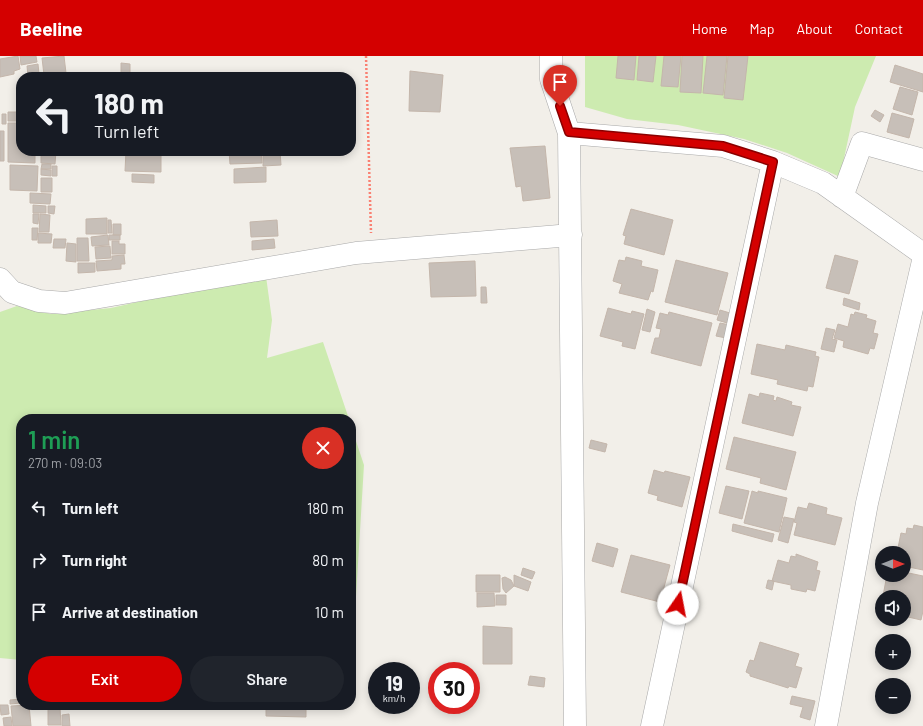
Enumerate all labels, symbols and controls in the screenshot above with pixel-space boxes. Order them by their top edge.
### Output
text: Beeline [20,17,83,40]
text: Home [692,20,728,37]
text: Map [750,20,774,37]
text: About [796,20,833,37]
text: Contact [855,20,903,37]
pin [543,65,577,106]
icon: arrive [549,71,571,93]
text: 180 m [94,86,164,120]
icon: left [28,88,80,140]
text: Turn left [94,120,160,142]
text: 1 min [28,425,80,454]
button: close [302,427,344,469]
text: 270 m · 09:03 [28,455,102,471]
icon: left [28,497,50,519]
text: Turn left [62,499,118,517]
text: 180 m [307,499,344,517]
north arrow [875,546,911,582]
map controls [875,546,911,714]
icon: right [28,549,50,571]
text: Turn right [62,551,127,569]
text: 80 m [312,551,344,569]
position arrow [657,583,699,625]
button: sound [875,590,911,626]
icon: arrive [28,601,50,623]
text: Arrive at destination [62,603,198,621]
text: 10 m [315,603,344,621]
button: + [875,634,911,670]
button: Exit [28,656,182,702]
button: Share [190,656,344,702]
speed limit sign: 30 [428,662,480,714]
text: 19 [385,671,403,695]
button: − [875,678,911,714]
text: km/h [383,692,405,704]

